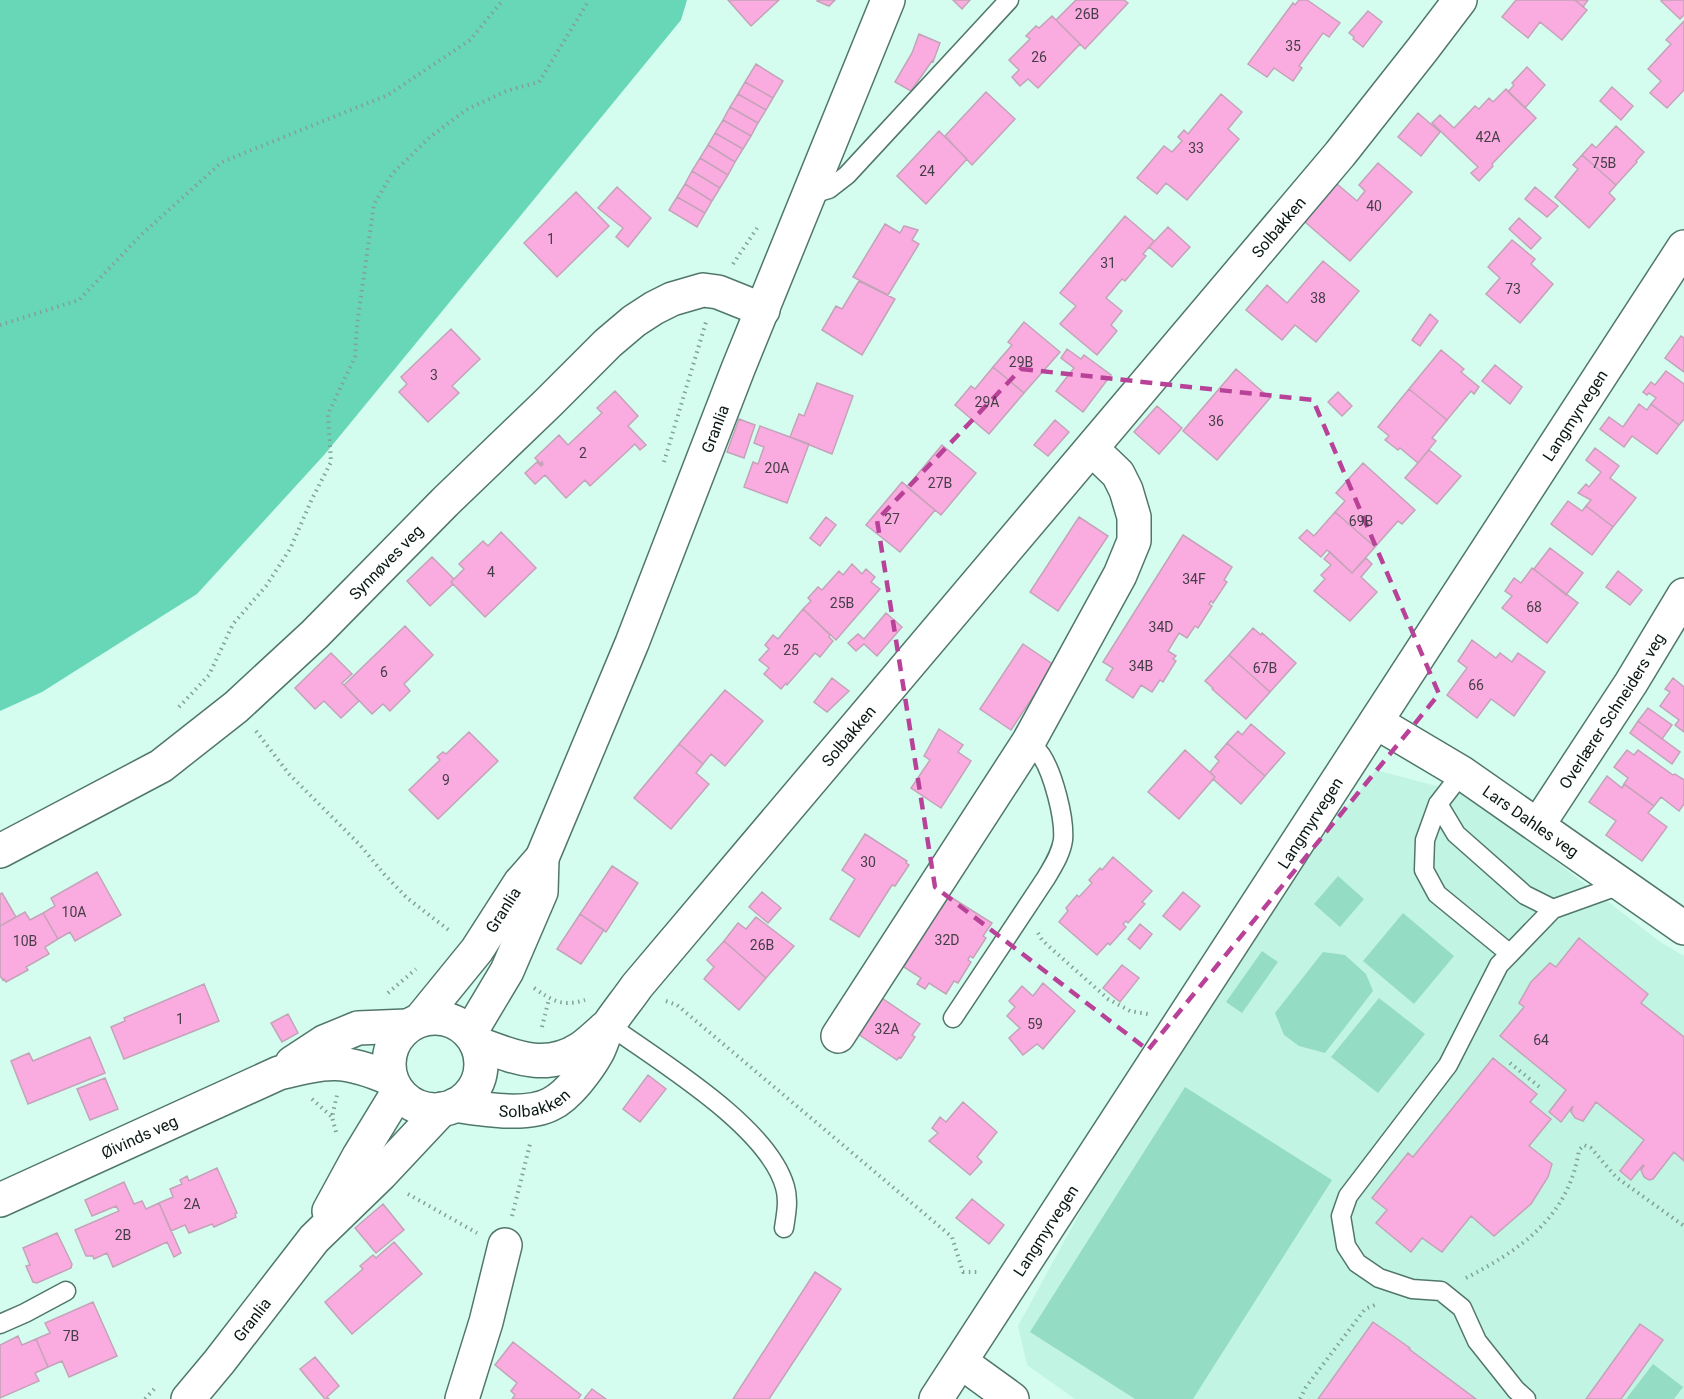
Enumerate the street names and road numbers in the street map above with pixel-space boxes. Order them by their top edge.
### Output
street label: Solbakken [1248,193,1310,262]
street label: Langmyrvegen [1539,366,1612,465]
street label: Granlia [697,402,733,456]
street label: Synnøves veg [345,521,427,604]
street label: Overlærer Schneiders veg [1555,630,1669,793]
street label: Solbakken [818,702,880,770]
street label: Langmyrvegen [1274,774,1347,872]
street label: Lars Dahles veg [1479,781,1582,862]
street label: Granlia [482,884,525,936]
street label: Solbakken [498,1085,574,1121]
street label: Øivinds veg [98,1111,181,1163]
street label: Langmyrvegen [1009,1182,1082,1280]
street label: Granlia [229,1294,275,1345]

